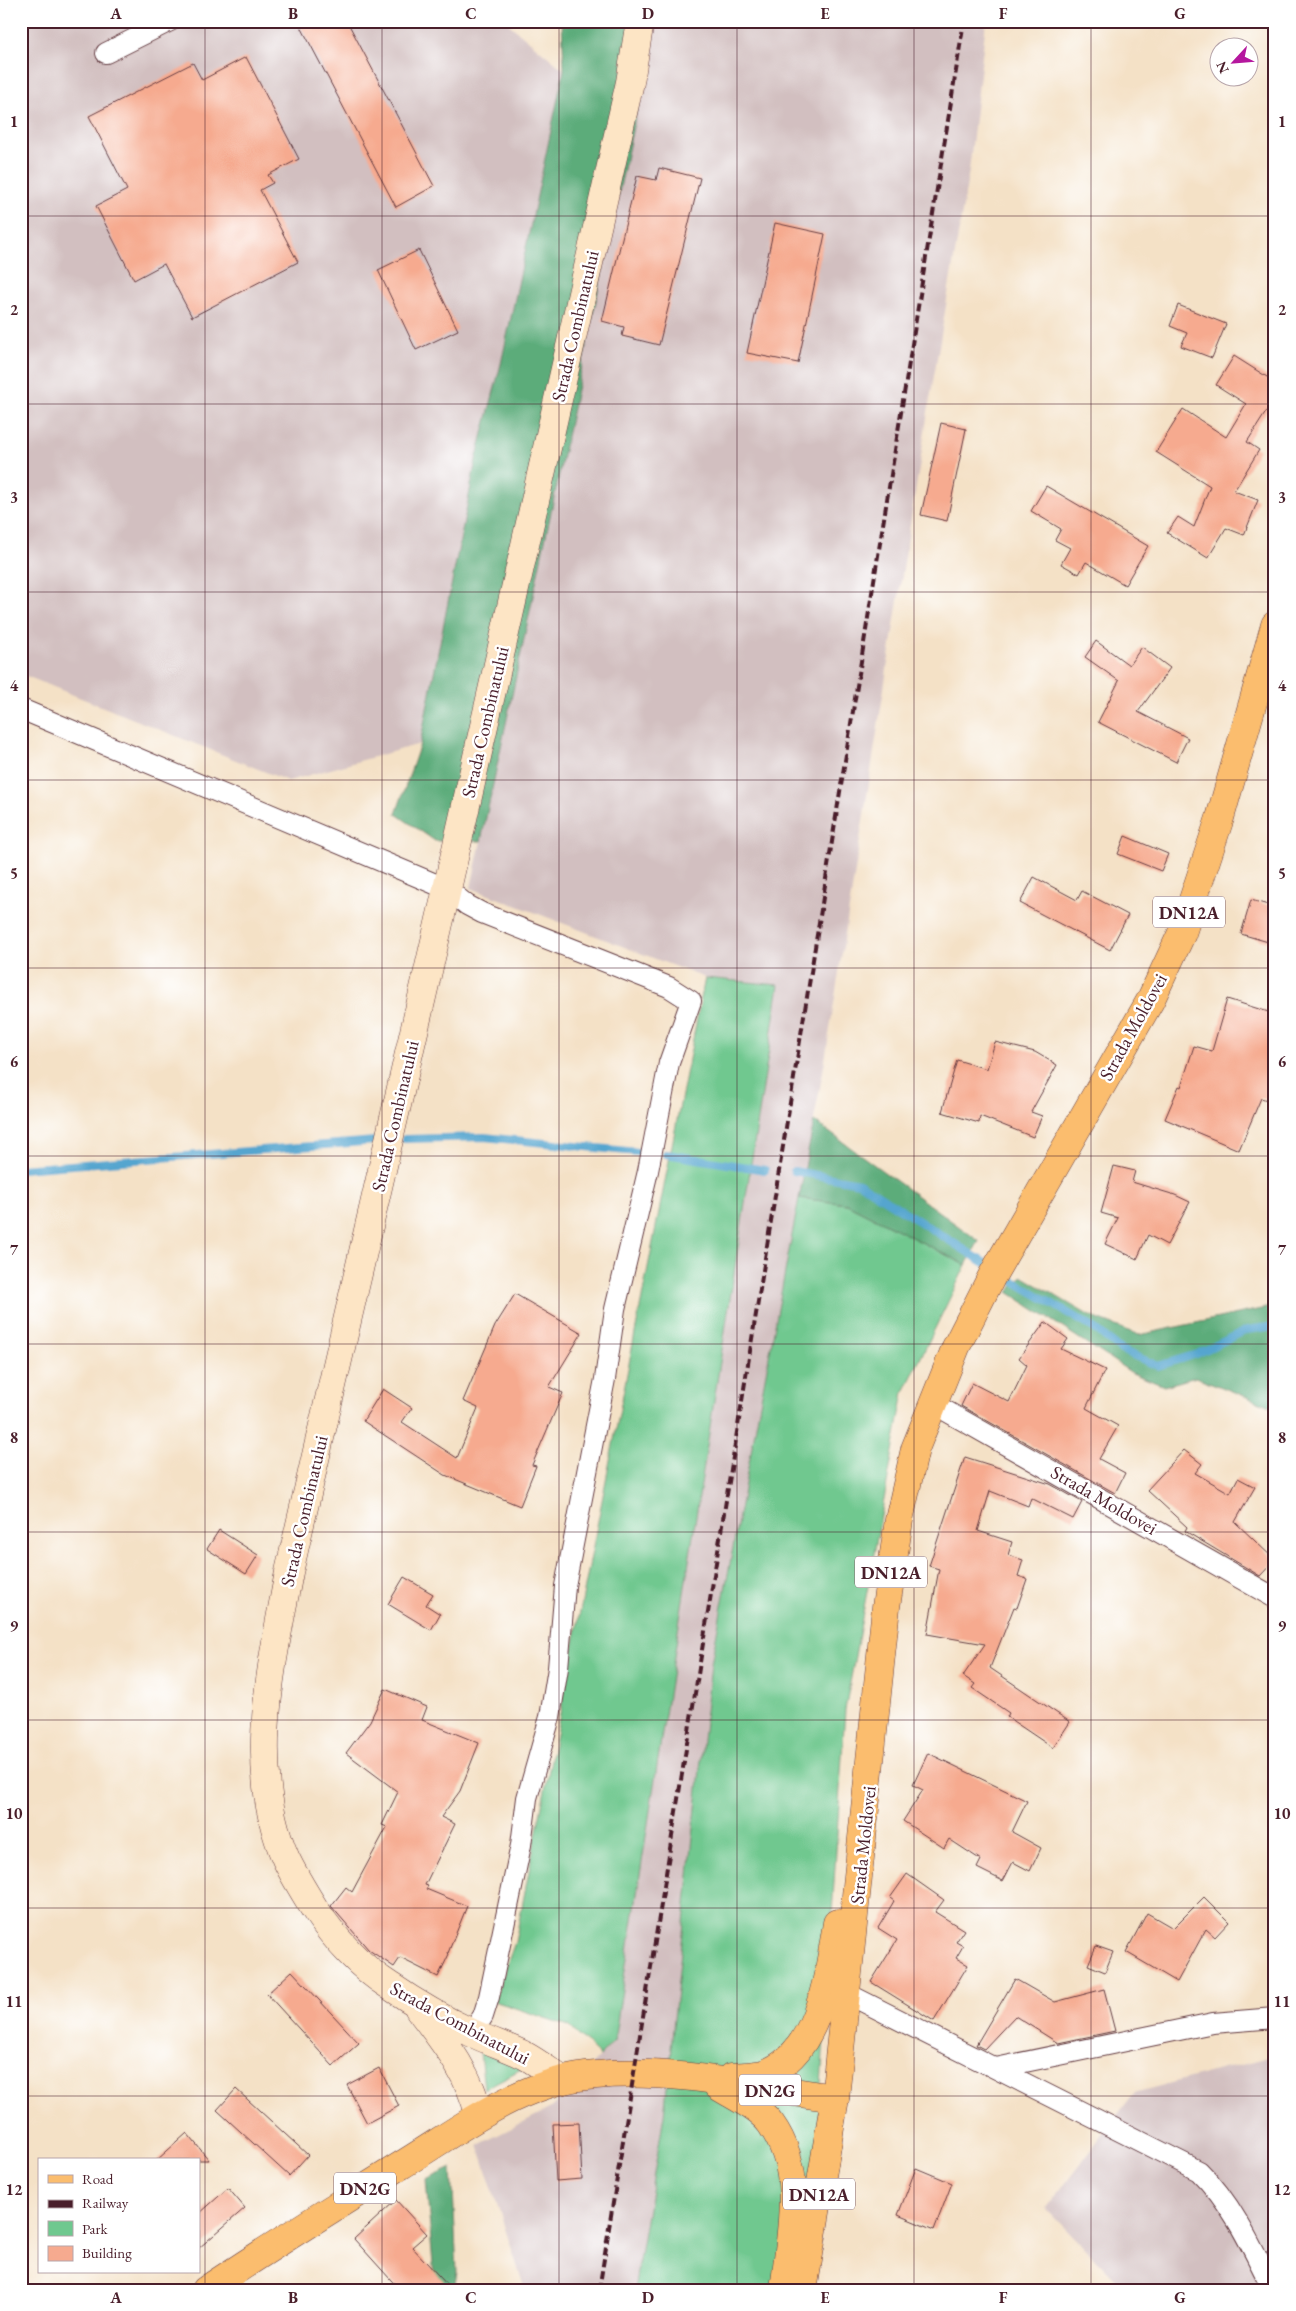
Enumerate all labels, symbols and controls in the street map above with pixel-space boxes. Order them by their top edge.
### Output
text: A [109,3,122,24]
text: B [288,3,298,24]
text: C [465,3,477,24]
text: D [642,3,654,24]
text: E [820,3,830,24]
text: F [999,3,1008,24]
text: G [1174,3,1186,24]
north arrow [1208,38,1258,88]
text: N [1211,58,1233,77]
text: 1 [10,111,18,132]
text: 1 [1278,111,1286,132]
street label: Strada Combinatului [545,248,605,404]
text: 2 [10,299,19,320]
text: 2 [1278,299,1287,320]
text: 3 [10,487,18,508]
text: 3 [1278,487,1286,508]
street label: Strada Combinatului [455,644,515,800]
text: 4 [10,675,19,696]
text: 4 [1278,675,1287,696]
text: 5 [10,863,18,884]
text: 5 [1278,863,1286,884]
road number: DN12A [1153,896,1225,928]
street label: Strada Moldovei [1093,969,1173,1085]
street label: Strada Combinatului [365,1038,425,1194]
text: 6 [10,1051,19,1072]
text: 6 [1278,1051,1287,1072]
text: 7 [10,1239,19,1260]
text: 7 [1278,1239,1287,1260]
text: 8 [10,1427,18,1448]
text: 8 [1278,1427,1286,1448]
street label: Strada Combinatului [274,1433,334,1589]
street label: Strada Moldovei [1046,1459,1162,1541]
road number: DN12A [855,1556,927,1588]
text: 9 [10,1615,19,1636]
text: 9 [1278,1615,1287,1636]
street label: Strada Moldovei [844,1784,882,1905]
text: 10 [6,1803,23,1824]
text: 10 [1274,1803,1291,1824]
street label: Strada Combinatului [386,1976,534,2071]
text: 11 [6,1991,22,2012]
text: 11 [1274,1991,1290,2012]
road number: DN2G [739,2074,801,2106]
legend [38,2158,200,2274]
text: Road [82,2169,114,2188]
road number: DN2G [334,2172,396,2204]
road number: DN12A [783,2178,855,2210]
text: 12 [6,2179,23,2200]
text: 12 [1274,2179,1291,2200]
text: Railway [82,2193,129,2212]
text: Park [82,2219,109,2238]
text: Building [82,2243,132,2262]
text: A [109,2287,122,2308]
text: B [288,2287,298,2308]
text: C [465,2287,477,2308]
text: D [642,2287,654,2308]
text: E [820,2287,830,2308]
text: F [999,2287,1008,2308]
text: G [1174,2287,1186,2308]

